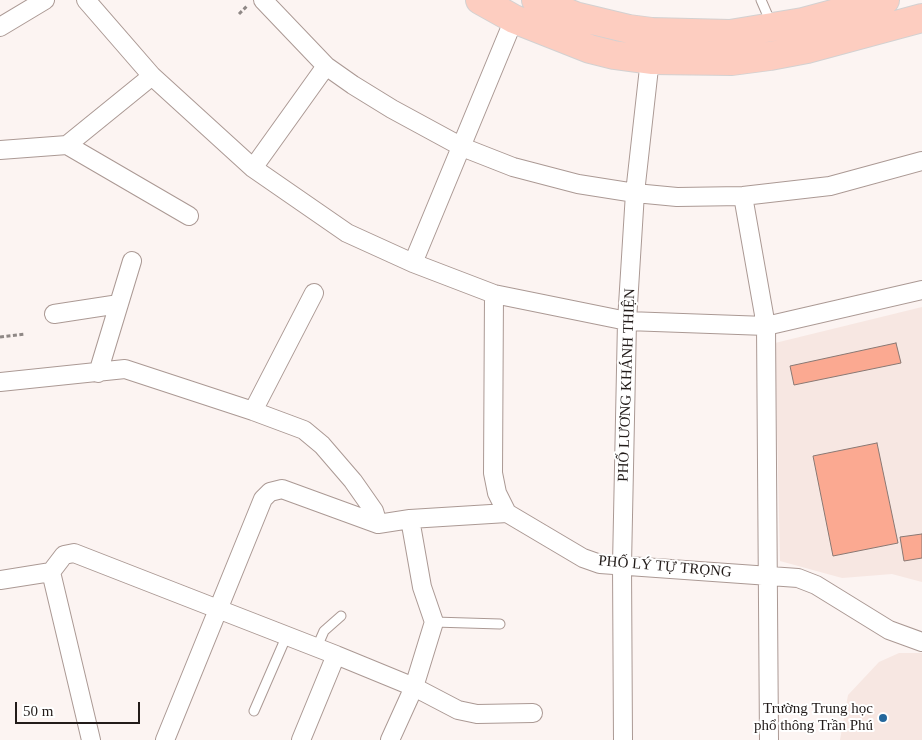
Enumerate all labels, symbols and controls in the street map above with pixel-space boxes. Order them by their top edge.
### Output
street label: PHỐ LƯƠNG KHÁNH THIỆN [615,288,639,482]
street label: PHỐ LÝ TỰ TRỌNG [598,552,732,582]
scale bar [18,692,142,724]
place label: Trường Trung học phổ thông Trần Phú [754,700,873,735]
text: 50 m [23,703,53,719]
marker: Trường Trung học phổ thông Trần Phú [877,712,889,724]

